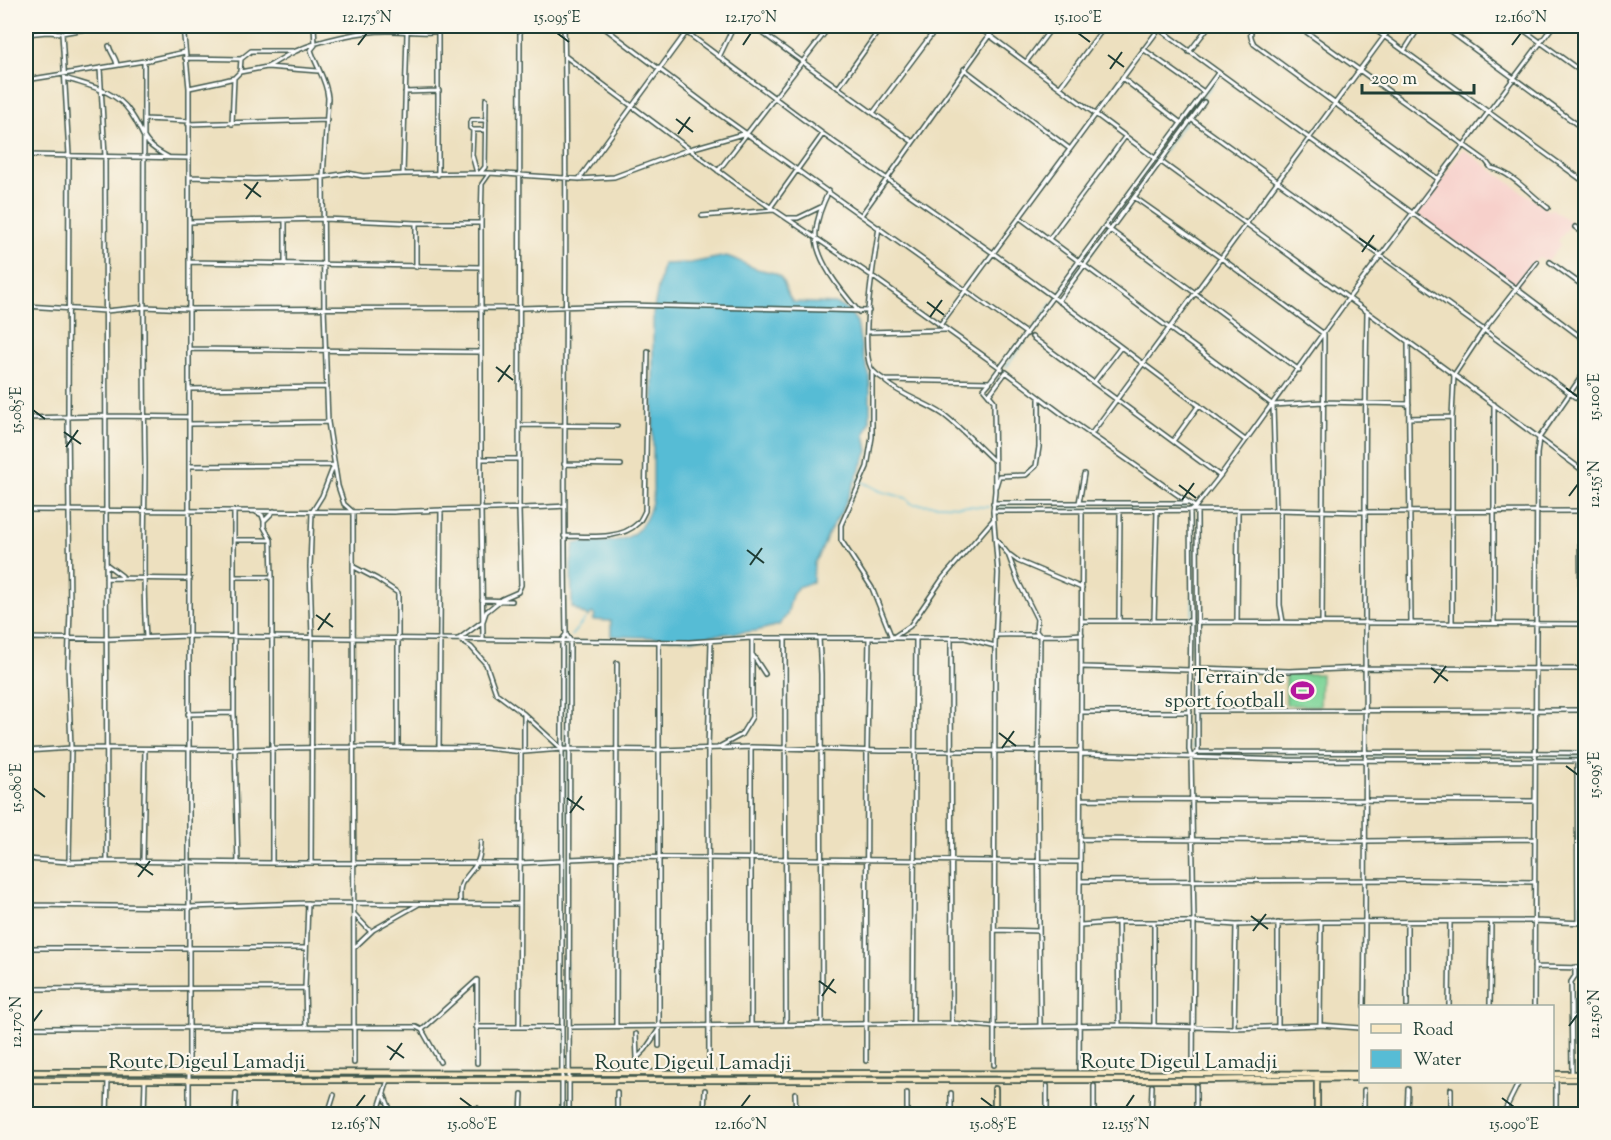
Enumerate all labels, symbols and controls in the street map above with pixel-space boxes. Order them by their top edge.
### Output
text: 12.175°N [342,8,392,29]
text: 15.095°E [533,8,581,29]
text: 12.170°N [725,8,777,29]
text: 15.100°E [1054,8,1102,29]
text: 12.160°N [1495,8,1547,29]
scale bar [1362,57,1474,95]
text: 200 m [1371,67,1417,93]
text: 15.100°E [1585,373,1606,421]
text: 15.085°E [7,386,28,434]
text: 12.155°N [1585,460,1606,508]
place label: Terrain de sport football [1165,663,1285,717]
sports icon: Terrain de sport football [1290,677,1316,703]
text: 15.095°E [1585,751,1606,799]
text: 15.080°E [7,763,28,813]
text: 12.150°N [1585,989,1606,1039]
text: 12.170°N [7,996,28,1048]
legend [1359,1005,1554,1083]
text: Road [1413,1018,1453,1044]
street label: Route Digeul Lamadji [109,1048,306,1078]
street label: Route Digeul Lamadji [1081,1048,1278,1078]
text: Water [1413,1048,1462,1074]
street label: Route Digeul Lamadji [595,1049,792,1079]
text: 12.165°N [331,1115,381,1136]
text: 15.080°E [447,1115,497,1136]
text: 12.160°N [715,1115,767,1136]
text: 15.085°E [969,1115,1017,1136]
text: 12.155°N [1102,1115,1150,1136]
text: 15.090°E [1489,1115,1539,1136]

